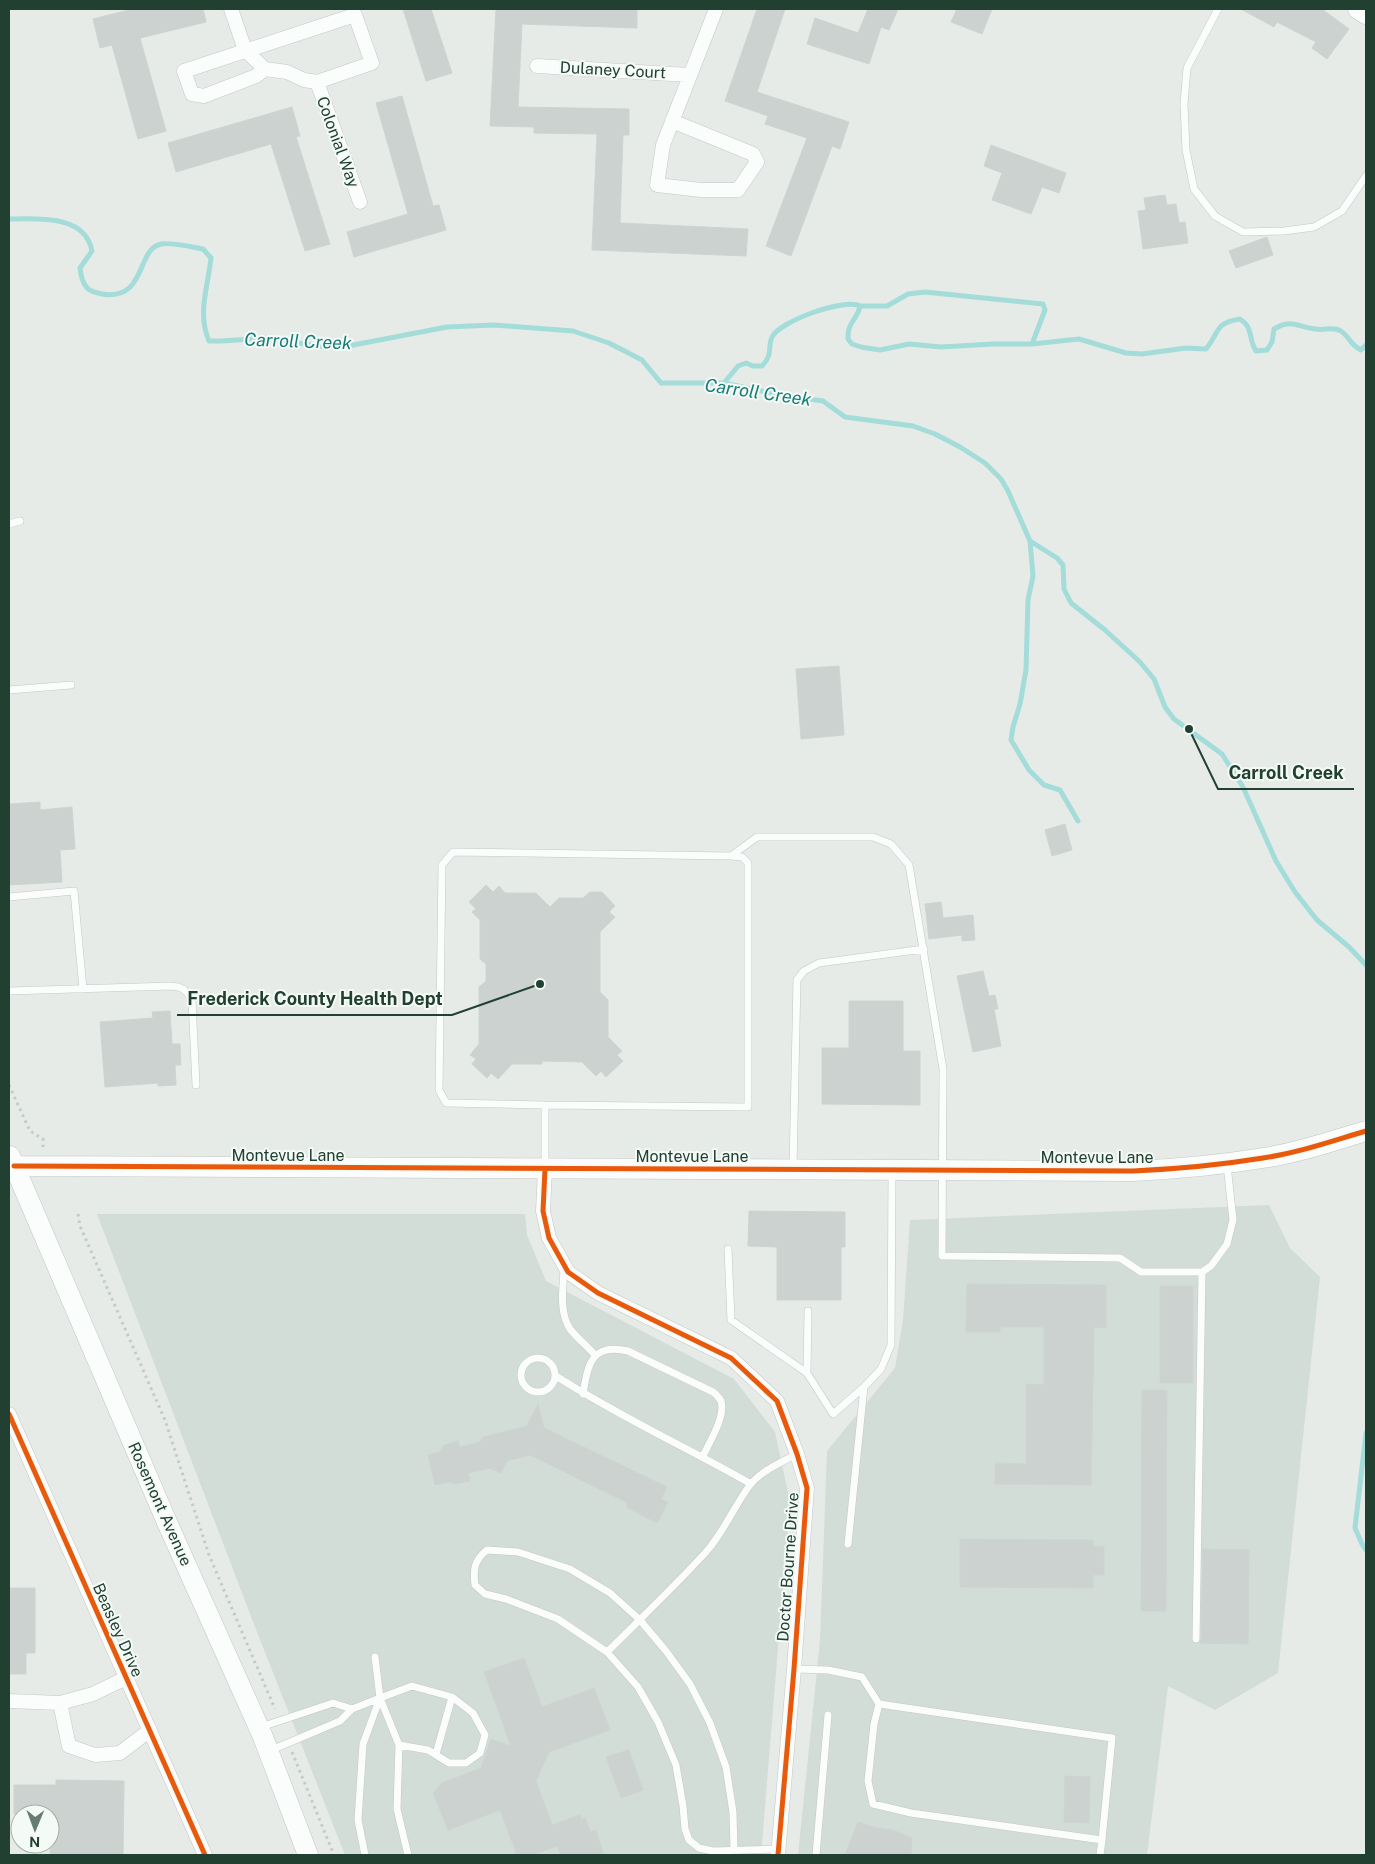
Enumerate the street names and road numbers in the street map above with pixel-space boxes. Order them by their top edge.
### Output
street label: Dulaney Court [559,58,667,82]
street label: Colonial Way [313,94,363,191]
street label: Montevue Lane [231,1146,345,1165]
street label: Montevue Lane [635,1147,749,1166]
street label: Montevue Lane [1040,1148,1154,1167]
street label: Rosemont Avenue [124,1439,196,1569]
street label: Doctor Bourne Drive [773,1492,803,1642]
street label: Beasley Drive [89,1580,147,1680]

